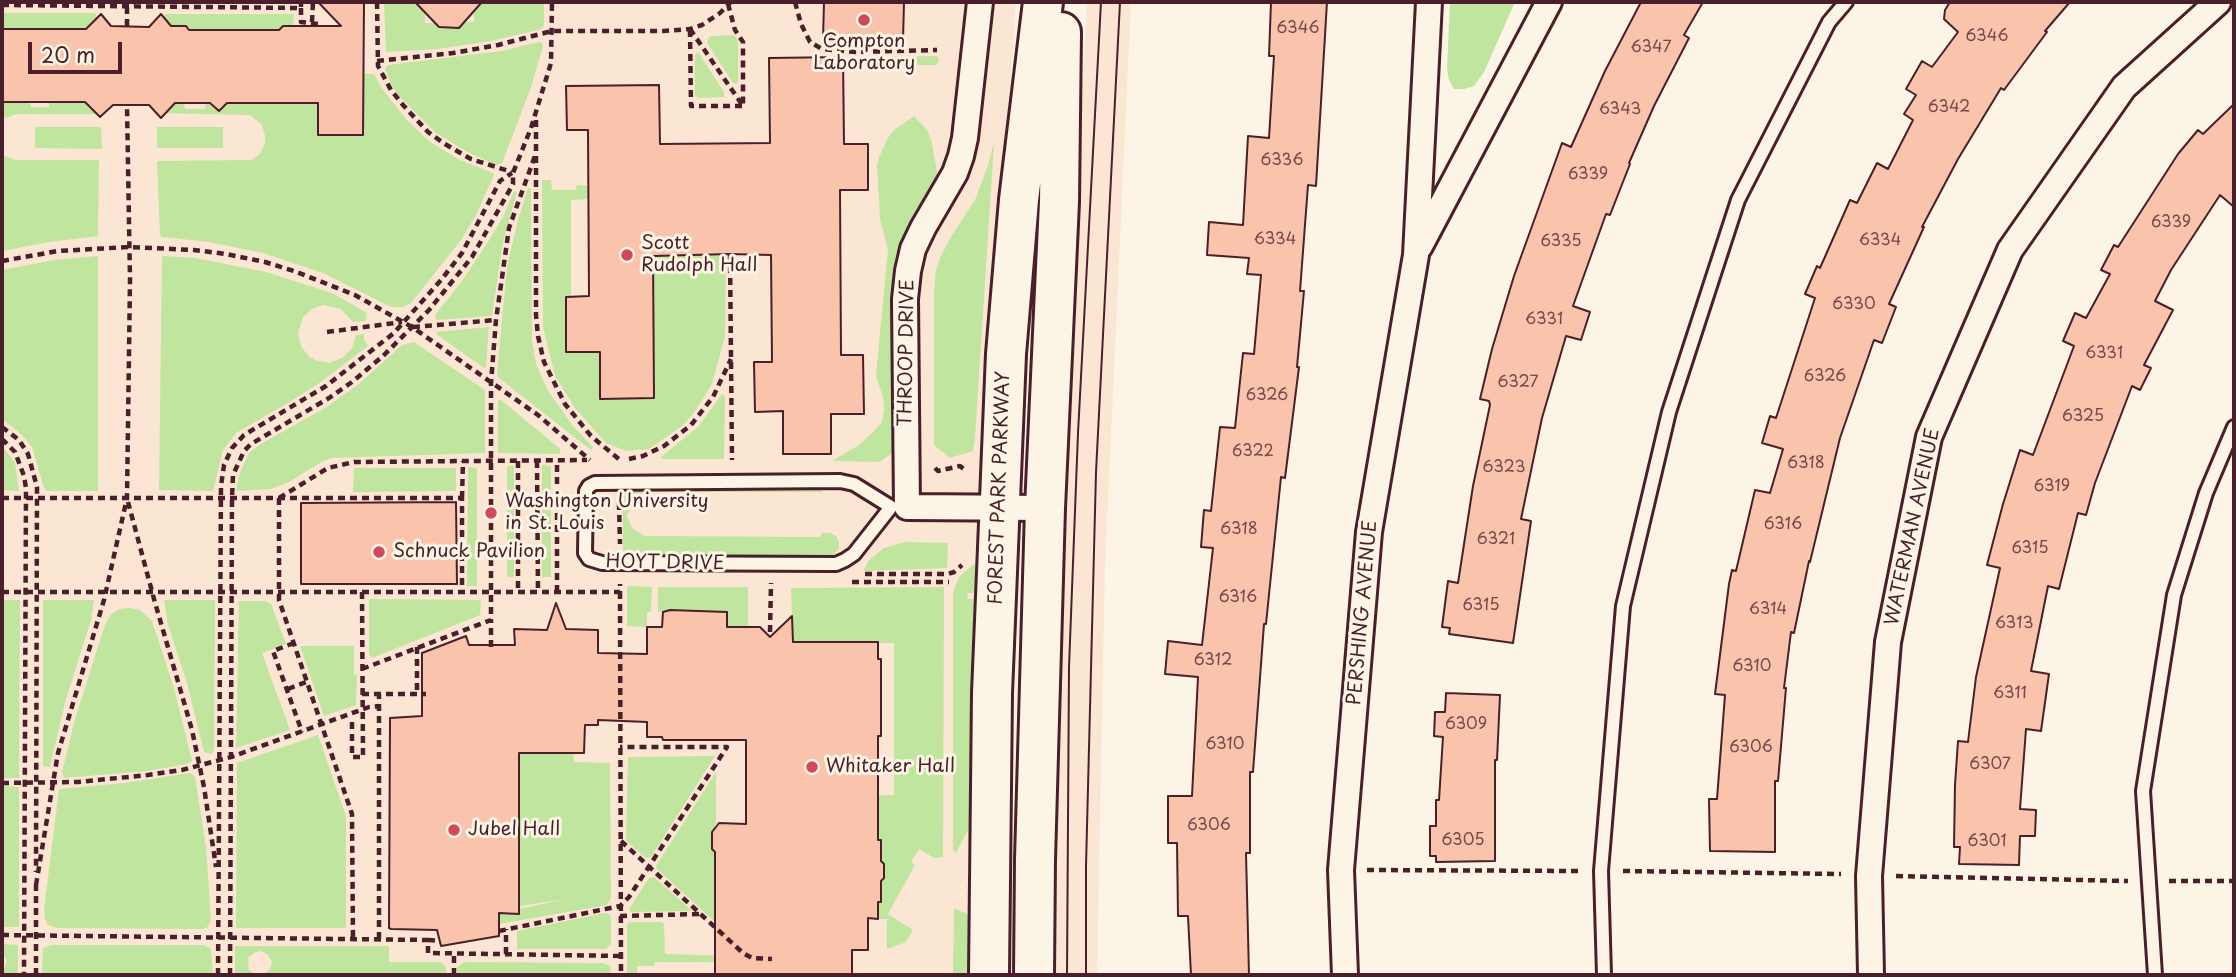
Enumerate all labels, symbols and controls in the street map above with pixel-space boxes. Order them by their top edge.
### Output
marker: Compton Laboratory [856,12,872,28]
house number: 6346 [1277,19,1319,39]
house number: 6346 [1966,27,2008,47]
scale bar [32,28,126,72]
place label: Compton Laboratory [813,31,915,75]
text: 20 m [41,38,95,70]
house number: 6347 [1631,38,1671,58]
house number: 6342 [1928,98,1970,118]
house number: 6343 [1599,100,1641,120]
house number: 6336 [1261,151,1303,171]
house number: 6339 [1568,165,1608,185]
house number: 6339 [2151,213,2191,233]
house number: 6334 [1254,230,1296,250]
house number: 6334 [1859,231,1901,251]
house number: 6335 [1540,232,1582,252]
place label: Scott Rudolph Hall [641,233,757,277]
marker: Scott Rudolph Hall [619,247,635,263]
street label: THROOP DRIVE [894,279,920,427]
house number: 6330 [1832,295,1876,315]
house number: 6331 [1525,310,1563,330]
house number: 6331 [2085,344,2123,364]
house number: 6326 [1804,367,1846,387]
street label: FOREST PARK PARKWAY [985,371,1015,605]
house number: 6327 [1498,373,1538,393]
house number: 6326 [1246,386,1288,406]
house number: 6325 [2062,407,2104,427]
street label: WATERMAN AVENUE [1881,426,1945,628]
house number: 6322 [1232,442,1274,462]
house number: 6318 [1787,454,1825,474]
house number: 6323 [1483,458,1525,478]
house number: 6319 [2034,477,2070,497]
place label: Washington University in St. Louis [505,491,709,535]
marker: Washington University in St. Louis [483,505,499,521]
house number: 6316 [1764,515,1802,535]
street label: PERSHING AVENUE [1344,519,1382,707]
house number: 6318 [1220,520,1258,540]
house number: 6321 [1477,530,1515,550]
house number: 6315 [2011,539,2049,559]
place label: Schnuck Pavilion [393,541,545,563]
marker: Schnuck Pavilion [371,544,387,560]
street label: HOYT DRIVE [605,551,725,575]
house number: 6316 [1219,588,1257,608]
house number: 6315 [1462,596,1500,616]
house number: 6314 [1749,600,1787,620]
house number: 6313 [1995,614,2033,634]
house number: 6312 [1194,651,1232,671]
house number: 6310 [1732,657,1772,677]
house number: 6311 [1993,684,2027,704]
house number: 6309 [1445,715,1487,735]
house number: 6310 [1205,735,1245,755]
house number: 6306 [1729,738,1773,758]
house number: 6307 [1969,755,2011,775]
place label: Whitaker Hall [826,756,955,778]
marker: Whitaker Hall [804,759,820,775]
house number: 6306 [1187,816,1231,836]
place label: Jubel Hall [468,819,560,841]
marker: Jubel Hall [446,822,462,838]
house number: 6305 [1441,831,1485,851]
house number: 6301 [1968,832,2006,852]

